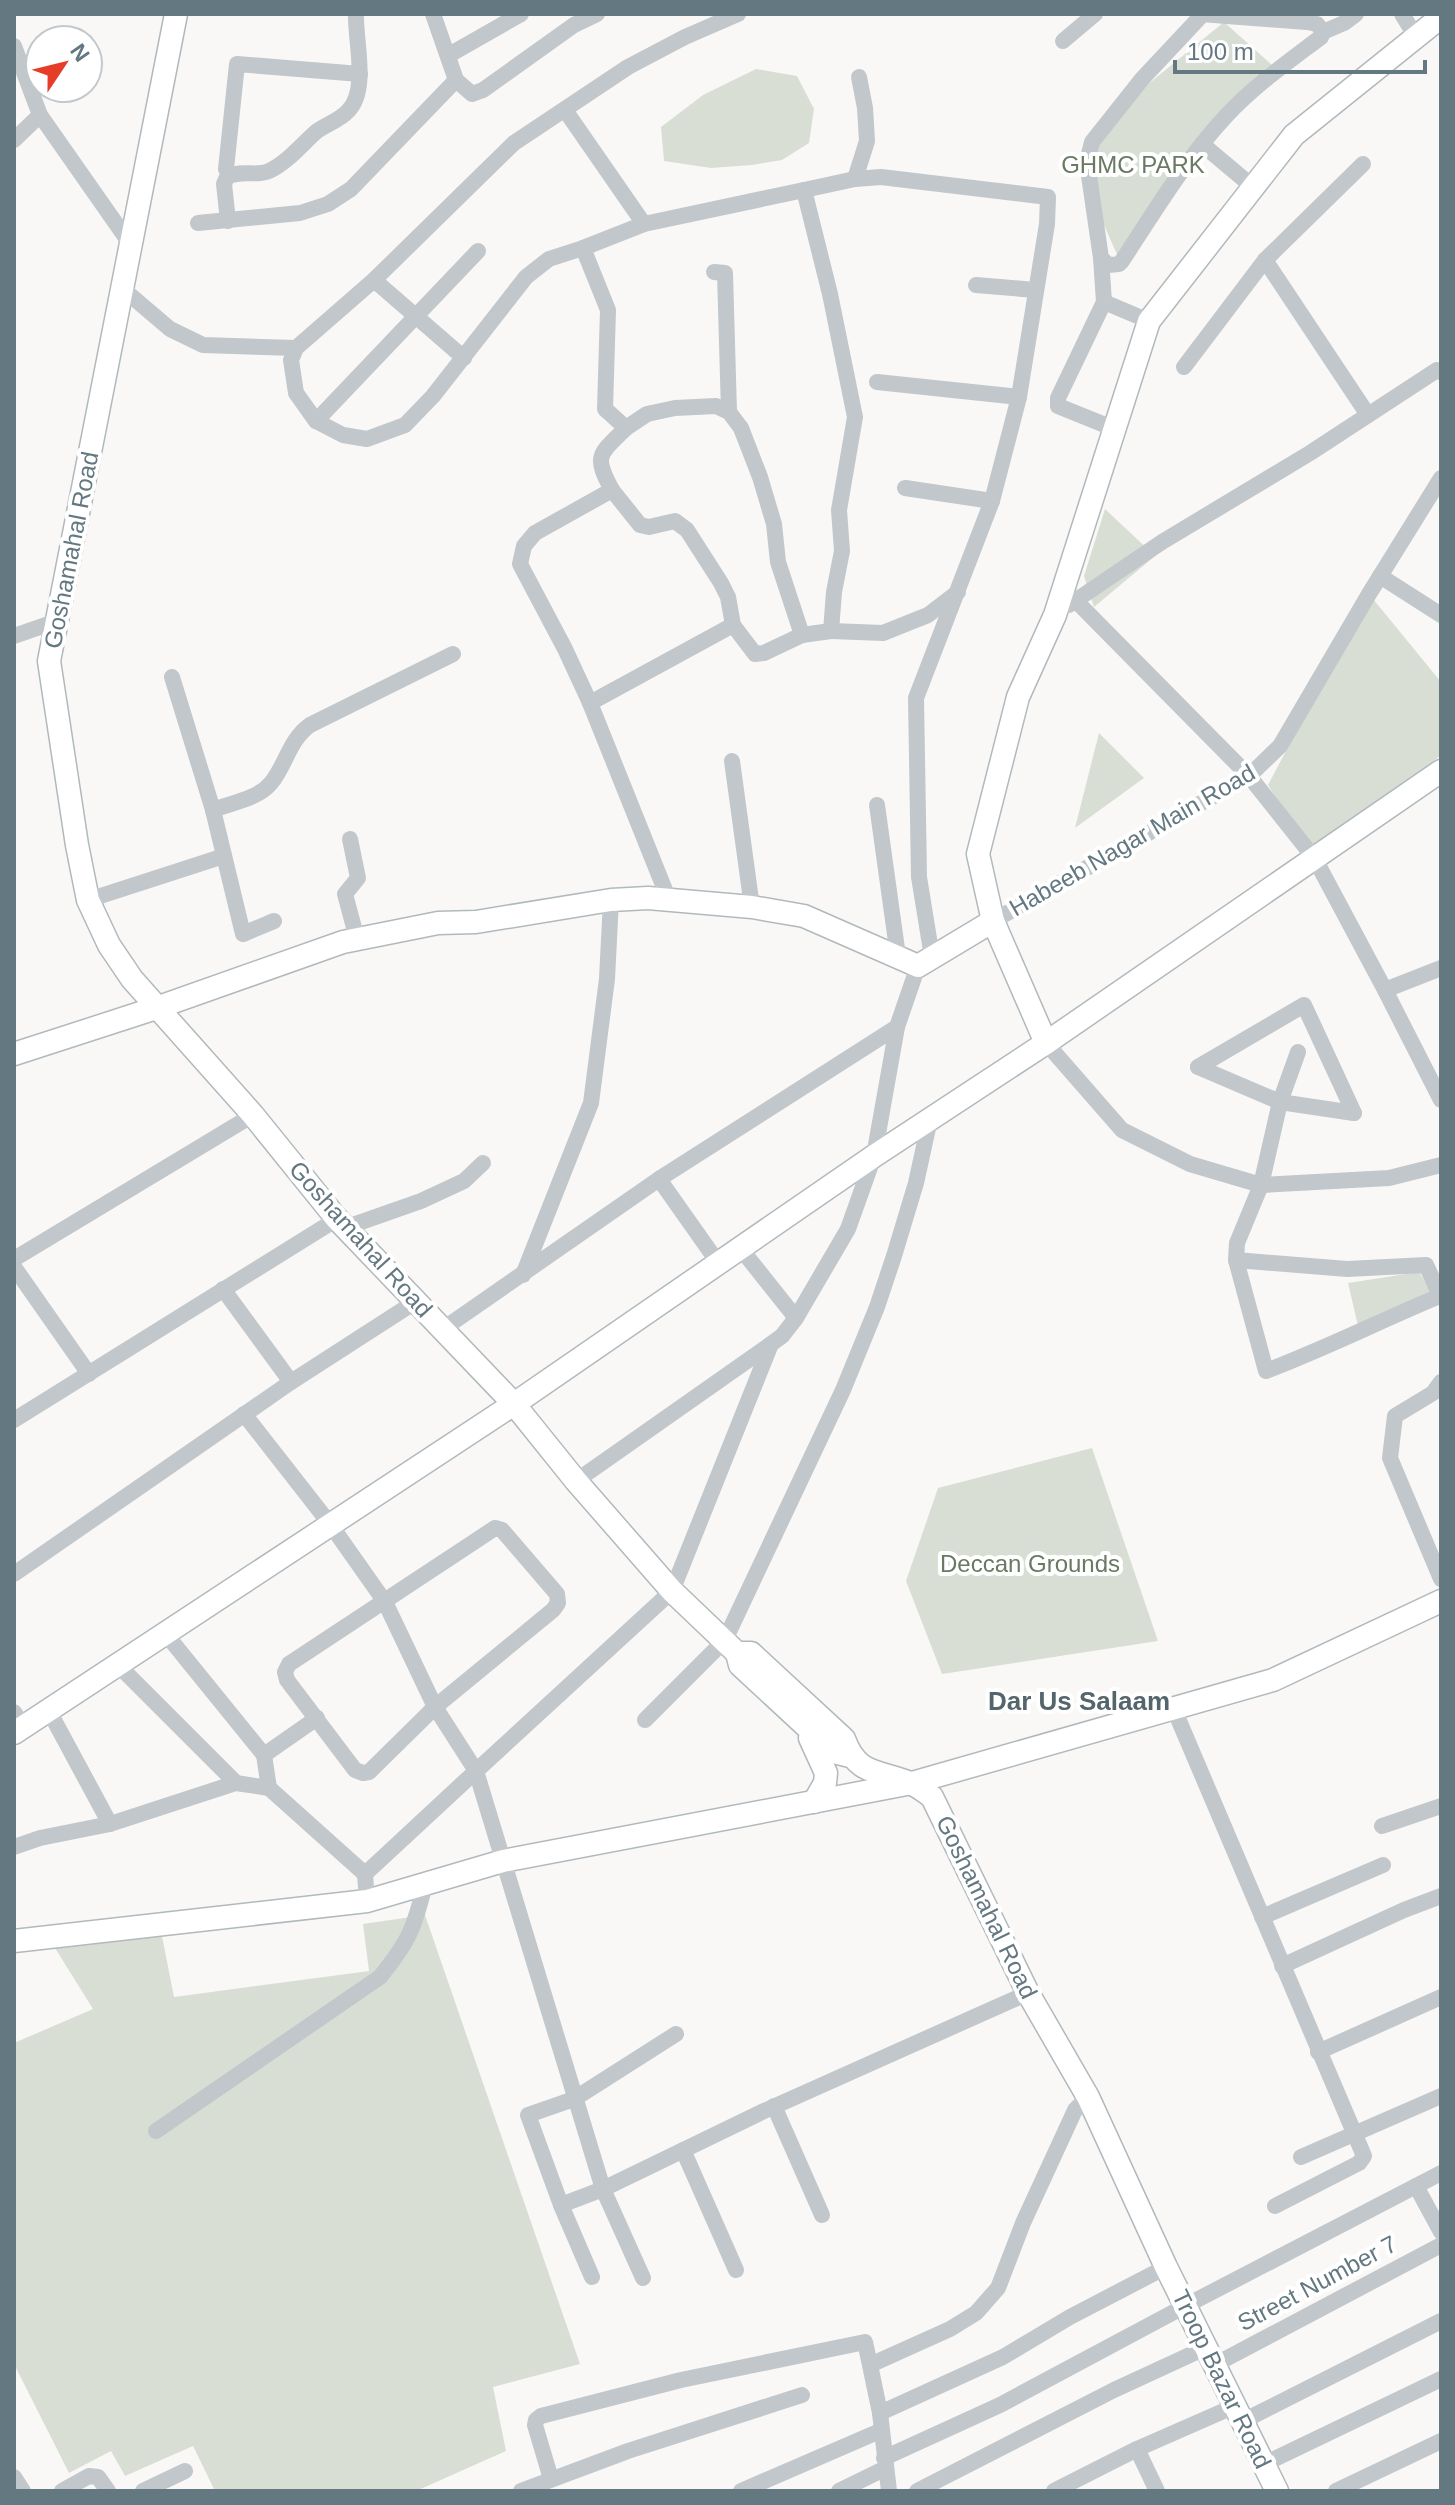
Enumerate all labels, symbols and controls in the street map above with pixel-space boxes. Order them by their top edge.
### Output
north arrow [24,24,104,104]
scale bar [1175,24,1425,74]
text: 100 m [1187,38,1254,65]
text: N [65,39,95,66]
park label: GHMC PARK [1061,151,1205,178]
street label: Goshamahal Road [39,449,103,651]
street label: Habeeb Nagar Main Road [1005,759,1259,921]
street label: Goshamahal Road [284,1156,438,1322]
park label: Deccan Grounds [940,1550,1120,1577]
district label: Dar Us Salaam [988,1686,1170,1716]
street label: Goshamahal Road [931,1811,1043,2003]
street label: Street Number 7 [1233,2230,1401,2336]
street label: Troop Bazar Road [1167,2285,1277,2473]

